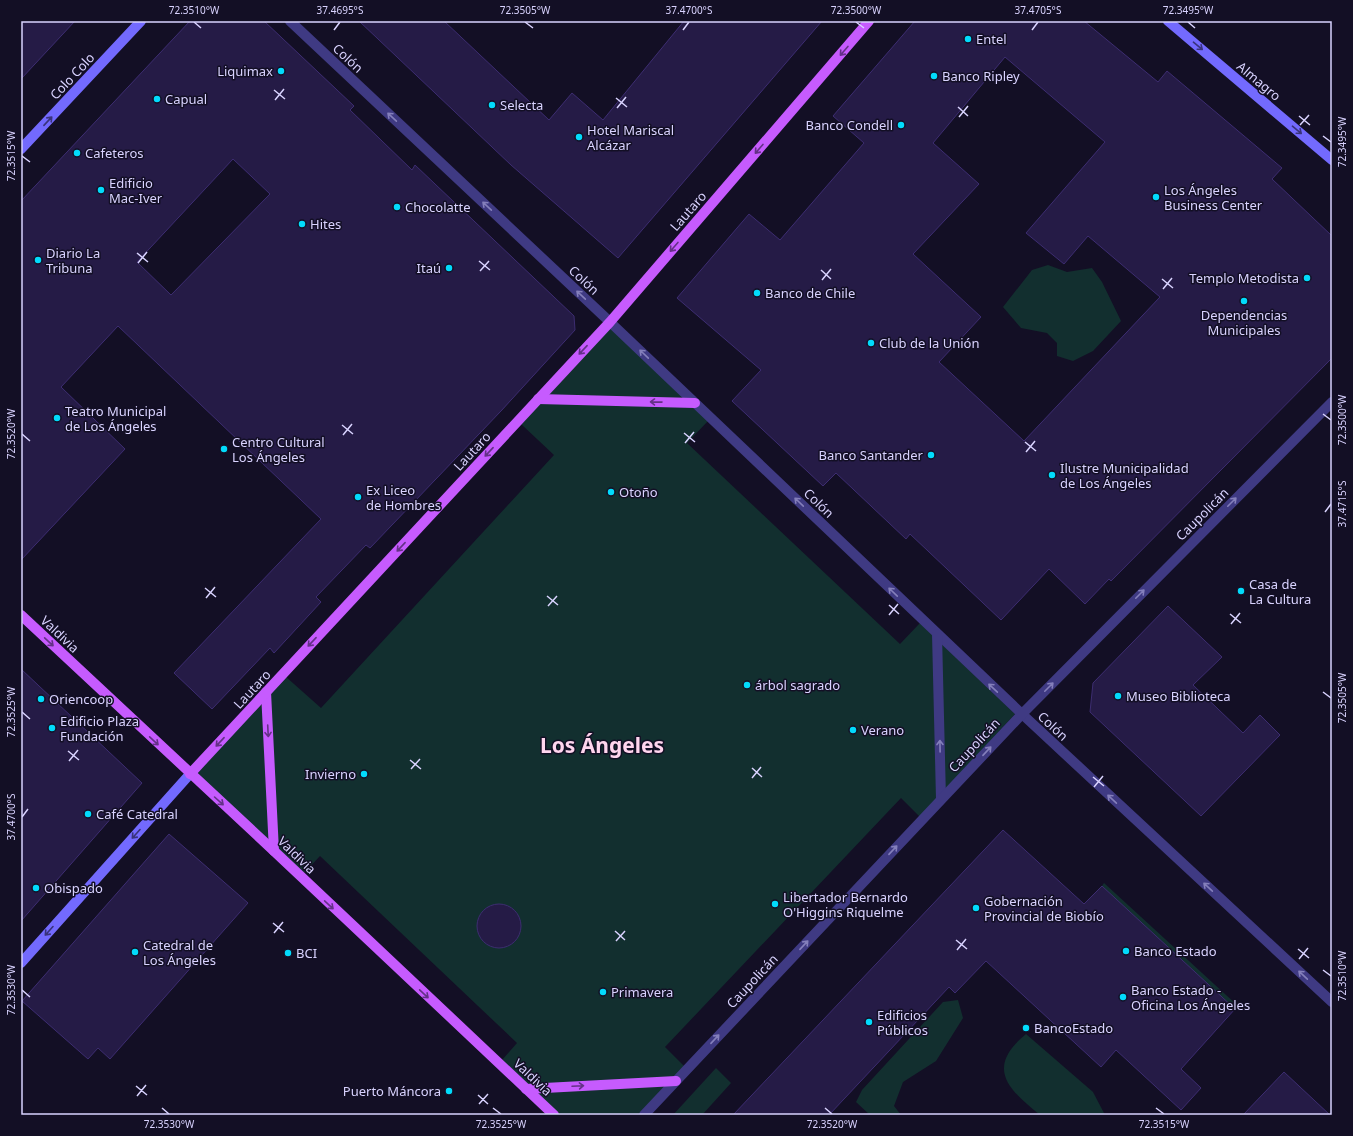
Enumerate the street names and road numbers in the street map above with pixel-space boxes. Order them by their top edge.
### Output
street label: Colón [329,39,367,77]
street label: Colo Colo [46,49,98,103]
street label: Almagro [1233,57,1285,105]
street label: Lautaro [666,187,710,235]
street label: Colón [565,261,603,299]
street label: Lautaro [449,428,495,474]
street label: Colón [800,484,838,522]
street label: Caupolicán [1172,484,1232,544]
street label: Valdivia [37,611,83,657]
street label: Lautaro [229,666,275,712]
street label: Colón [1034,707,1072,745]
street label: Caupolicán [944,714,1004,776]
street label: Valdivia [274,832,320,878]
street label: Caupolicán [722,950,782,1012]
street label: Valdivia [510,1054,556,1100]

